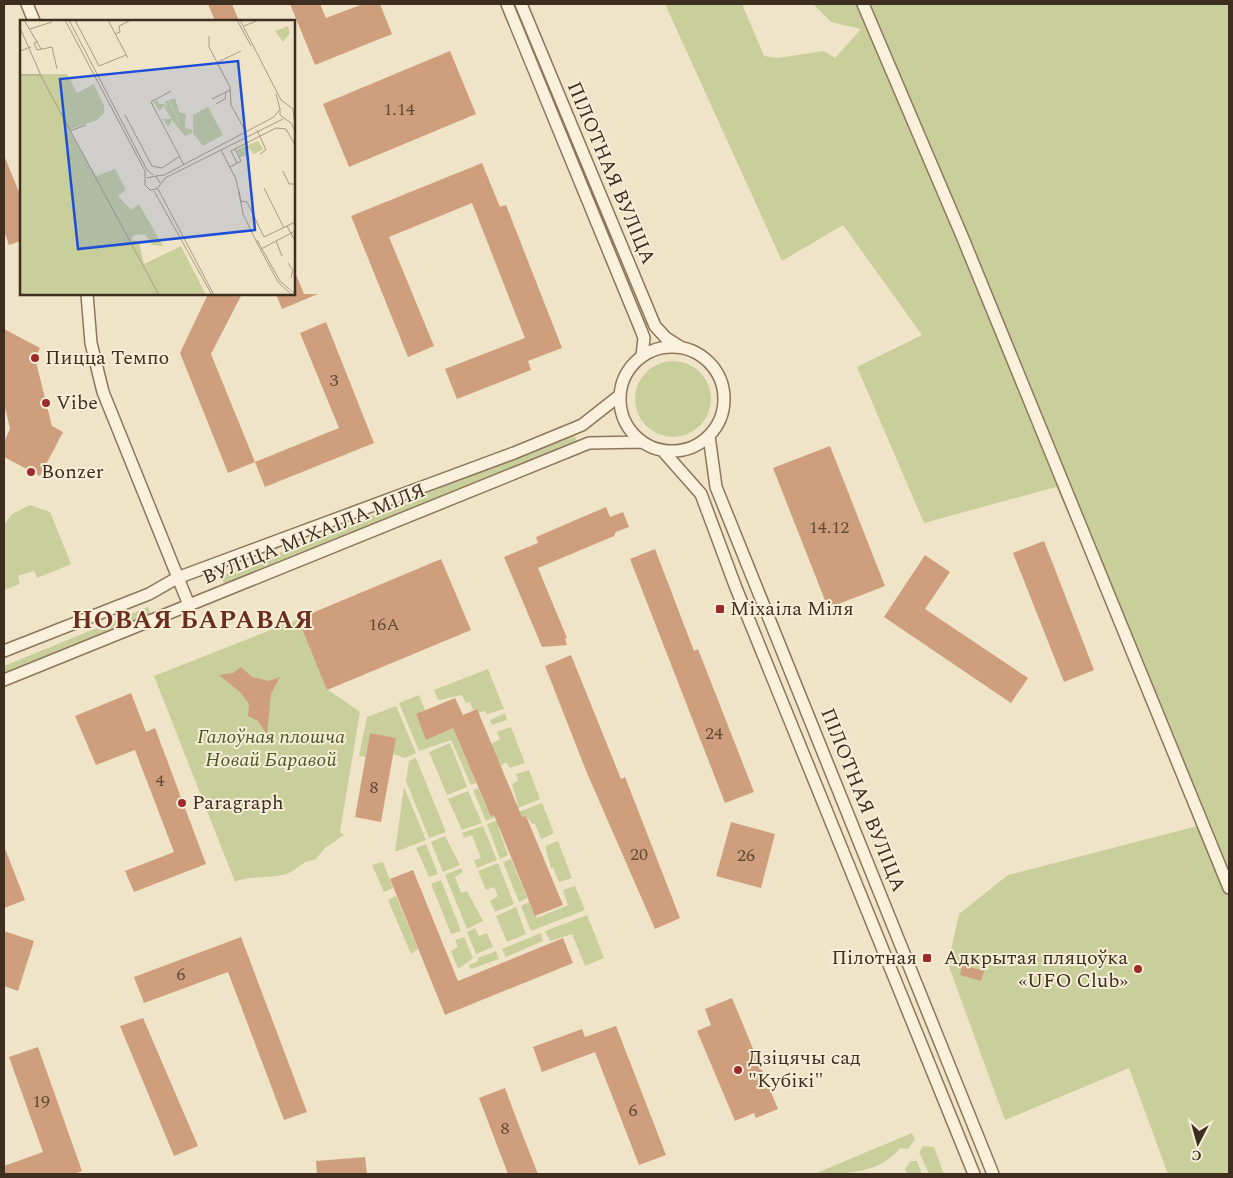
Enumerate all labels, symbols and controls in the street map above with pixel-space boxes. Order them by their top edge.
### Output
inset map [20,20,295,295]
street label: ПІЛОТНАЯ ВУЛІЦА [559,77,663,269]
house number: 1.14 [383,96,415,123]
place label: Пицца Темпо [45,343,169,373]
marker: Пицца Темпо [29,352,41,364]
house number: 3 [330,367,339,394]
place label: Vibe [56,388,98,418]
marker: Vibe [40,397,52,409]
place label: Bonzer [41,457,104,487]
marker: Bonzer [25,466,37,478]
street label: ВУЛІЦА МІХАІЛА МІЛЯ [198,475,430,593]
house number: 14.12 [809,514,849,541]
place label: Міхаіла Міля [730,594,854,624]
district label: НОВАЯ БАРАВАЯ [72,602,314,640]
marker: Міхаіла Міля [714,603,726,615]
house number: 16А [368,611,400,638]
street label: ПІЛОТНАЯ ВУЛІЦА [812,703,914,897]
house number: 24 [705,720,723,747]
park label: Галоўная плошча Новай Баравой [197,722,345,775]
house number: 4 [156,767,165,794]
house number: 8 [370,774,379,801]
place label: Paragraph [192,788,284,818]
marker: Paragraph [176,797,188,809]
house number: 20 [630,841,648,868]
house number: 26 [737,842,755,869]
place label: Пілотная [831,943,917,973]
place label: Адкрытая пляцоўка «UFO Club» [944,943,1128,996]
marker: Пілотная [921,952,933,964]
house number: 6 [177,961,186,988]
marker: Адкрытая пляцоўка «UFO Club» [1132,963,1144,975]
place label: Дзіцячы сад "Кубікі" [748,1043,861,1096]
marker: Дзіцячы сад "Кубікі" [732,1064,744,1076]
house number: 19 [32,1088,50,1115]
house number: 6 [629,1097,638,1124]
house number: 8 [501,1115,510,1142]
north arrow [1173,1118,1223,1168]
text: С [1191,1144,1203,1166]

